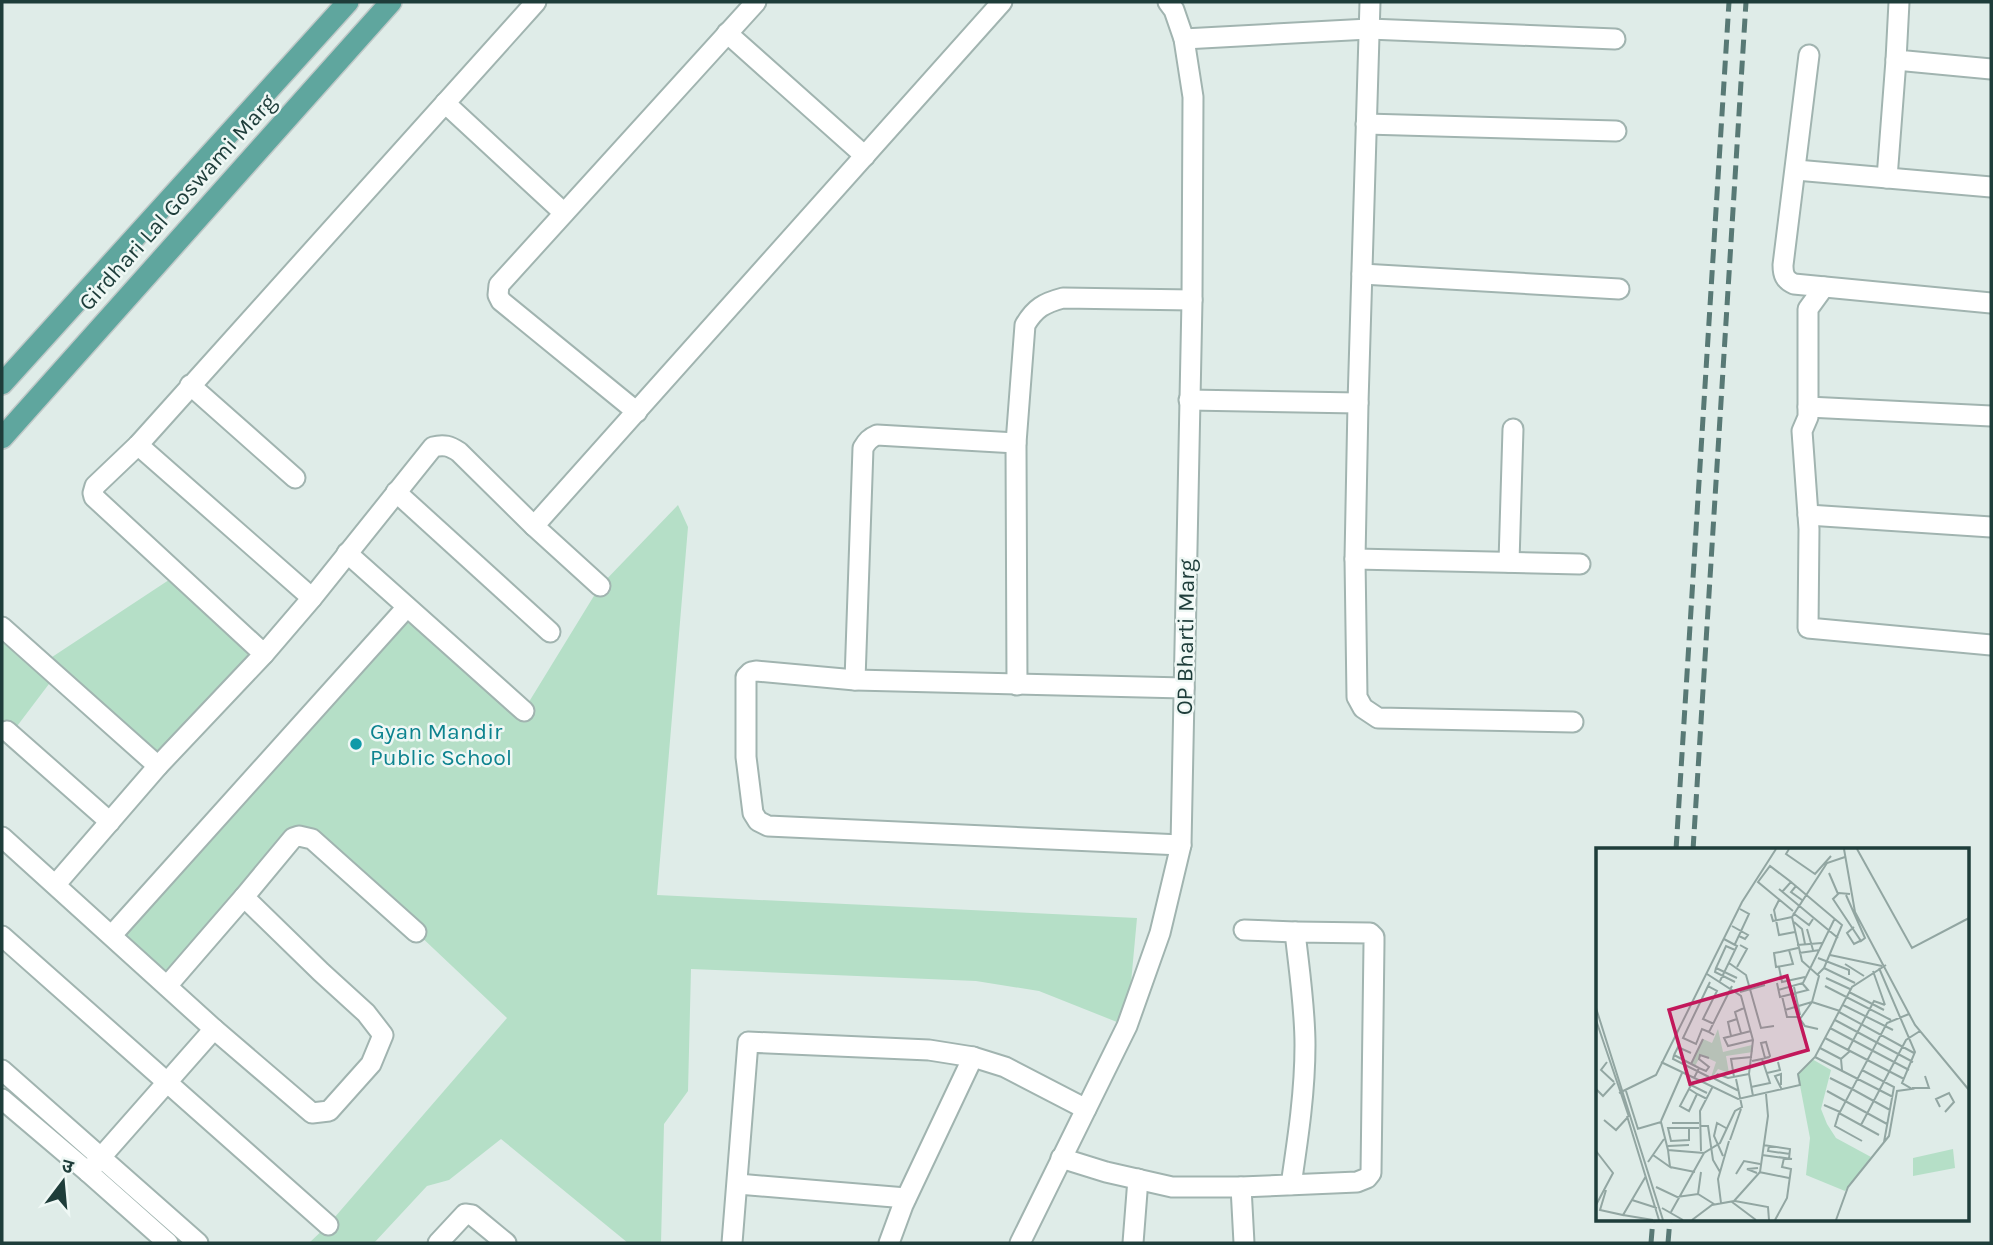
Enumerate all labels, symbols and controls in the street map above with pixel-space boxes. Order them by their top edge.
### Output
street label: Girdhari Lal Goswami Marg [73,89,282,316]
street label: OP Bharti Marg [1171,559,1200,715]
place label: Gyan Mandir Public School [370,718,512,771]
marker: Gyan Mandir Public School [348,736,364,752]
inset map [1596,848,1968,1220]
north arrow [28,1147,98,1217]
text: उ [59,1155,77,1179]

